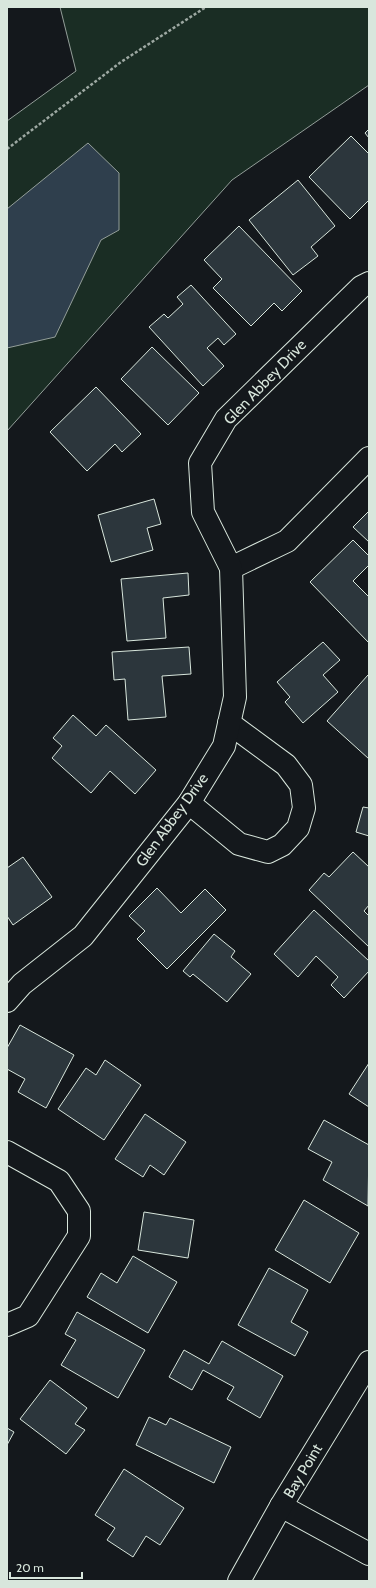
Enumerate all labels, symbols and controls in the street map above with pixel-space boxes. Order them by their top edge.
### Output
street label: Glen Abbey Drive [220,336,310,428]
street label: Glen Abbey Drive [132,770,212,870]
street label: Bay Point [280,1441,326,1501]
scale bar [10,1554,82,1580]
text: 20 m [16,1560,44,1575]

